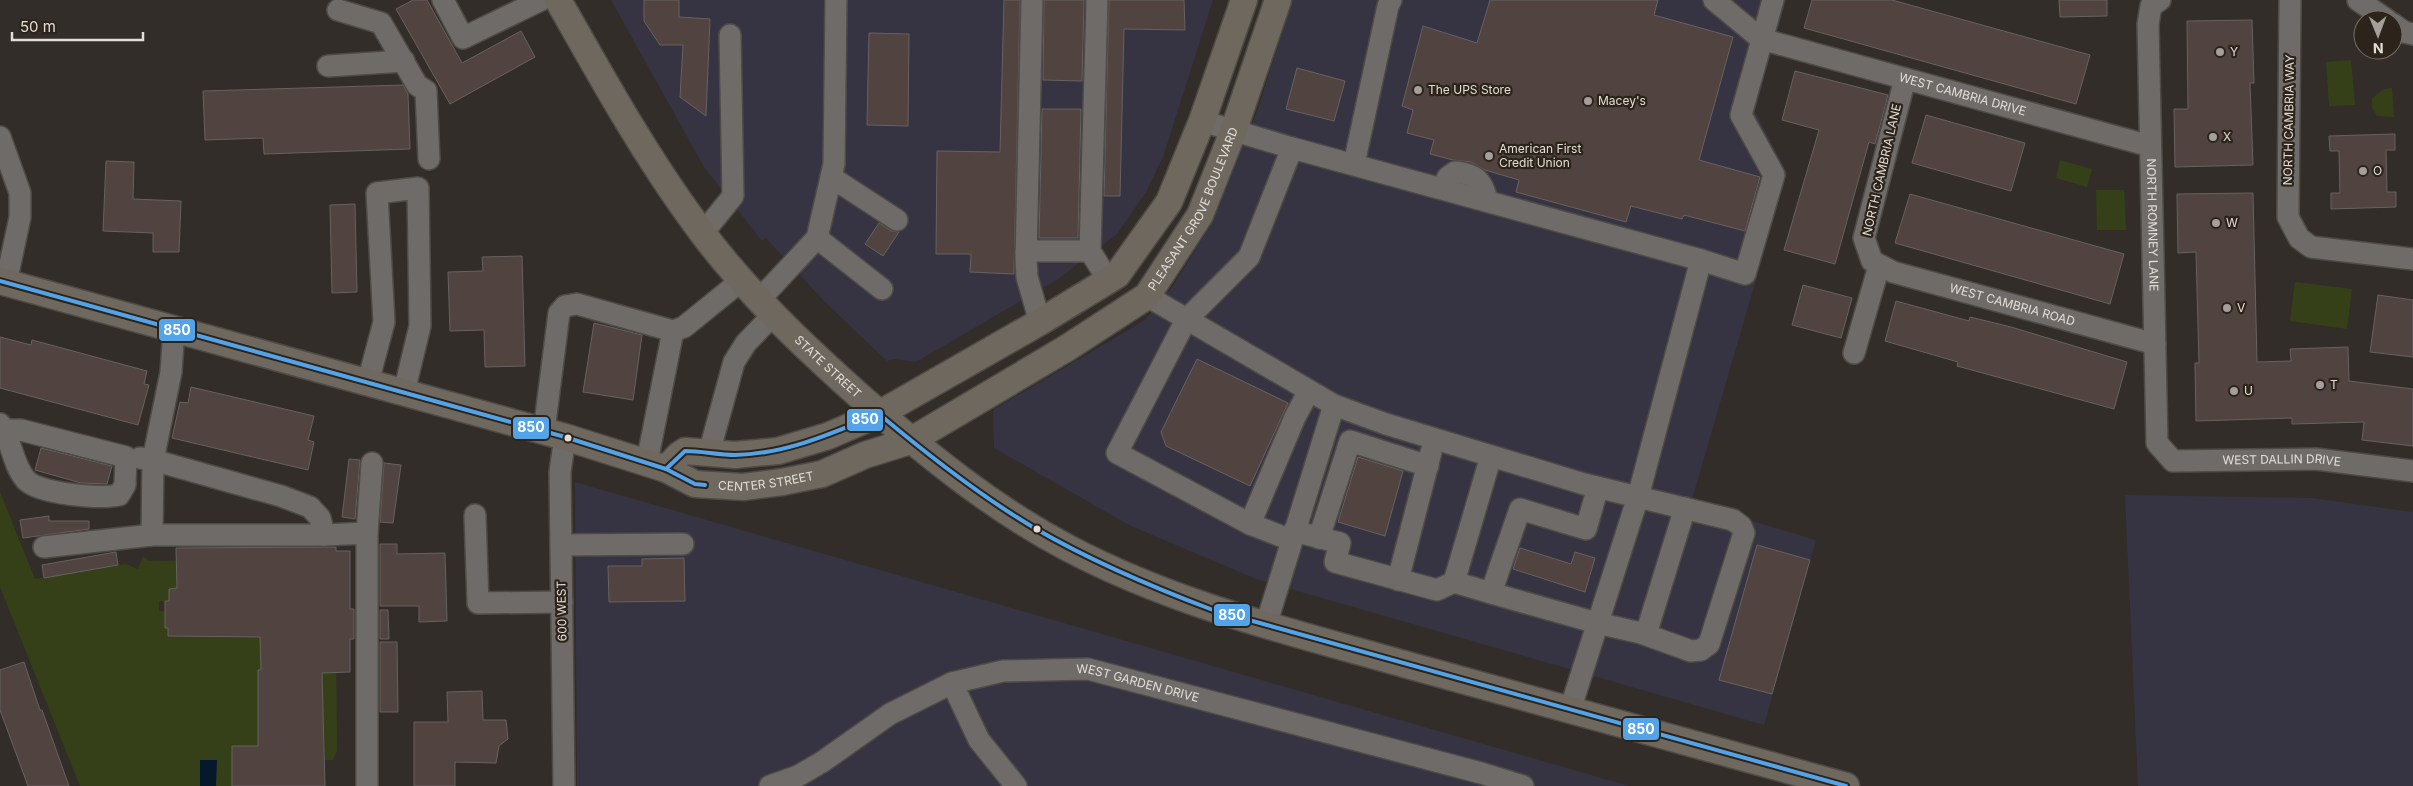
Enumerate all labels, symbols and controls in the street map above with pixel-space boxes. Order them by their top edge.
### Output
scale bar [12,10,144,42]
north arrow [2353,10,2403,60]
text: 50 m [20,17,56,36]
text: N [2373,40,2384,57]
place label: Y [2230,44,2238,59]
marker: Y [2214,46,2226,58]
street label: NORTH CAMBRIA WAY [2280,54,2297,185]
street label: WEST CAMBRIA DRIVE [1897,69,2028,119]
place label: The UPS Store [1428,82,1511,97]
marker: The UPS Store [1412,84,1424,96]
place label: Macey's [1598,93,1646,108]
marker: Macey's [1582,95,1594,107]
street label: NORTH CAMBRIA LANE [1859,102,1904,238]
street label: PLEASANT GROVE BOULEVARD [1145,125,1241,293]
place label: X [2223,129,2231,144]
marker: X [2207,131,2219,143]
place label: American First Credit Union [1499,141,1581,170]
marker: American First Credit Union [1483,150,1495,162]
street label: NORTH ROMNEY LANE [2144,158,2162,291]
place label: O [2373,163,2382,178]
marker: O [2357,165,2369,177]
place label: W [2226,215,2238,230]
marker: W [2210,217,2222,229]
street label: WEST CAMBRIA ROAD [1948,280,2077,329]
place label: V [2237,300,2245,315]
marker: V [2221,302,2233,314]
line badge: 850 [158,318,196,342]
text: 850 [163,321,191,338]
street label: STATE STREET [792,332,865,401]
place label: T [2330,377,2338,392]
marker: T [2314,379,2326,391]
place label: U [2244,383,2253,398]
marker: U [2228,385,2240,397]
line badge: 850 [846,408,884,432]
text: 850 [851,410,879,427]
line badge: 850 [512,416,550,440]
text: 850 [517,418,545,435]
unlabelled marker [563,433,573,443]
street label: WEST DALLIN DRIVE [2222,451,2342,469]
street label: CENTER STREET [718,468,815,494]
unlabelled marker [1032,524,1042,534]
street label: 600 WEST [553,580,570,641]
line badge: 850 [1213,603,1251,627]
text: 850 [1218,606,1246,623]
street label: WEST GARDEN DRIVE [1076,661,1201,705]
line badge: 850 [1622,717,1660,741]
text: 850 [1627,720,1655,737]

